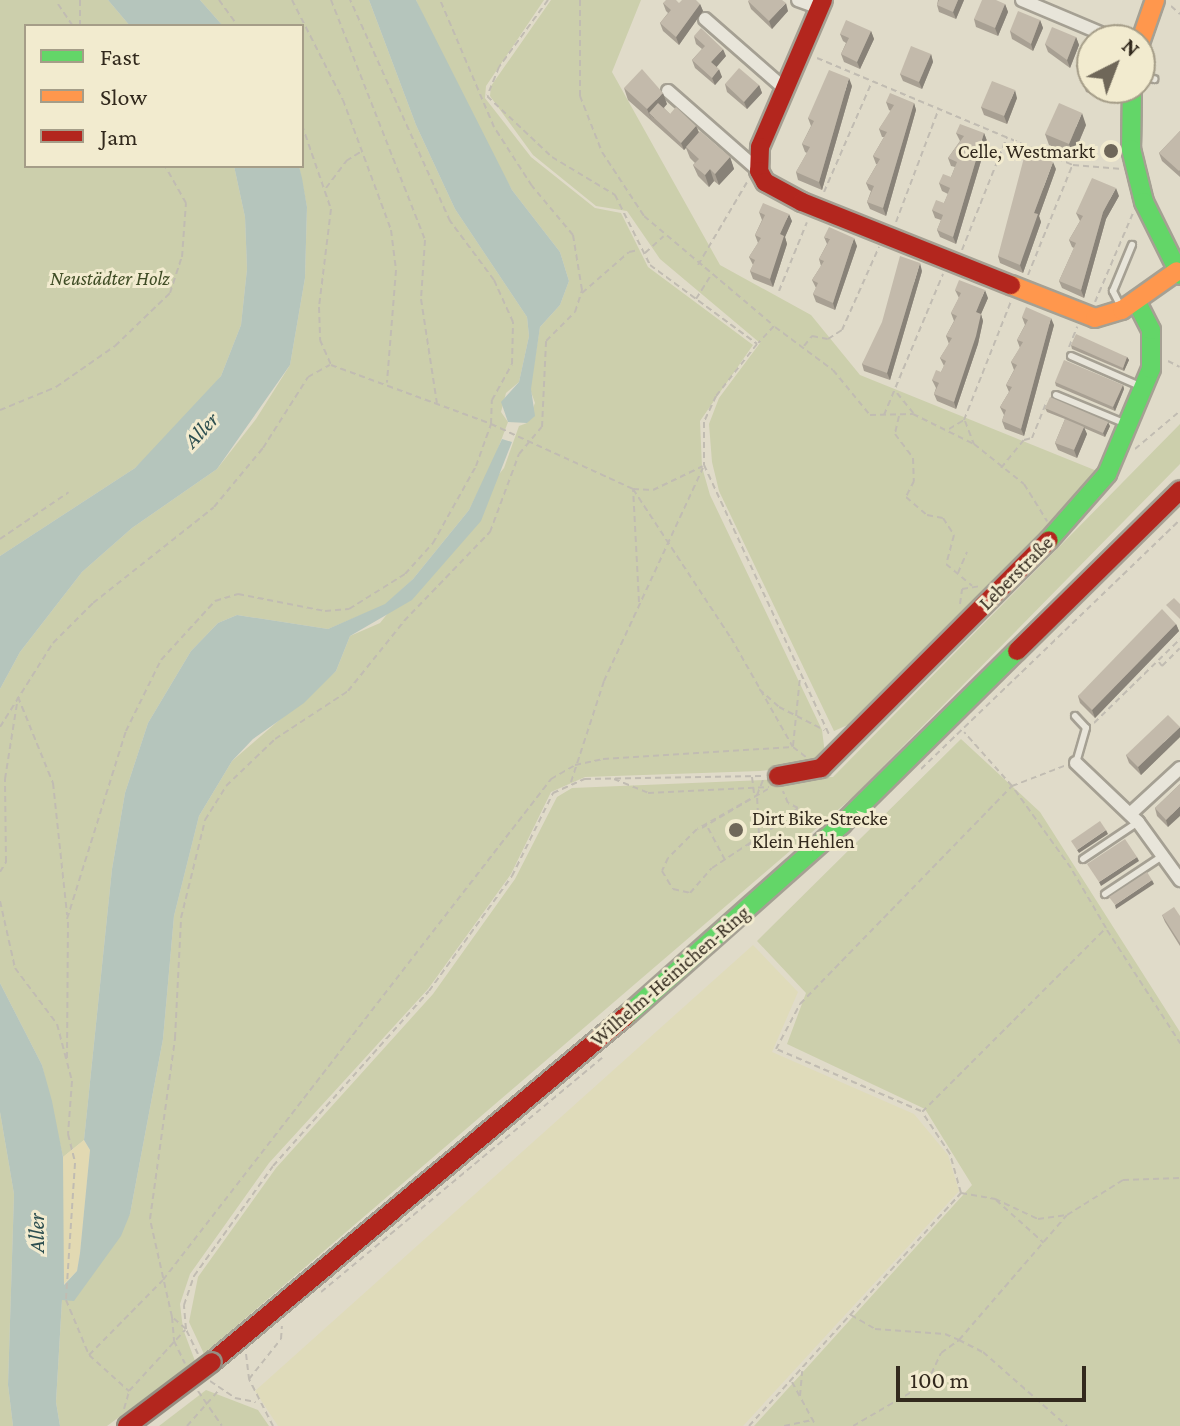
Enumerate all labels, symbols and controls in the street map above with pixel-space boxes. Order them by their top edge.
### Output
legend [24,24,304,168]
north arrow [1076,24,1156,104]
text: N [1117,33,1145,62]
text: Fast [100,43,140,70]
text: Slow [100,83,147,110]
text: Jam [100,123,138,150]
place label: Celle, Westmarkt [958,139,1095,163]
marker: Celle, Westmarkt [1102,142,1120,160]
park label: Neustädter Holz [50,266,170,290]
water label: Aller [178,407,224,453]
street label: Leberstraße [974,531,1058,615]
place label: Dirt Bike-Strecke Klein Hehlen [752,806,888,853]
marker: Dirt Bike-Strecke Klein Hehlen [727,821,745,839]
street label: Wilhelm-Heinichen-Ring [586,901,754,1051]
water label: Aller [24,1213,50,1253]
scale bar [900,1350,1090,1400]
text: 100 m [910,1366,969,1393]

